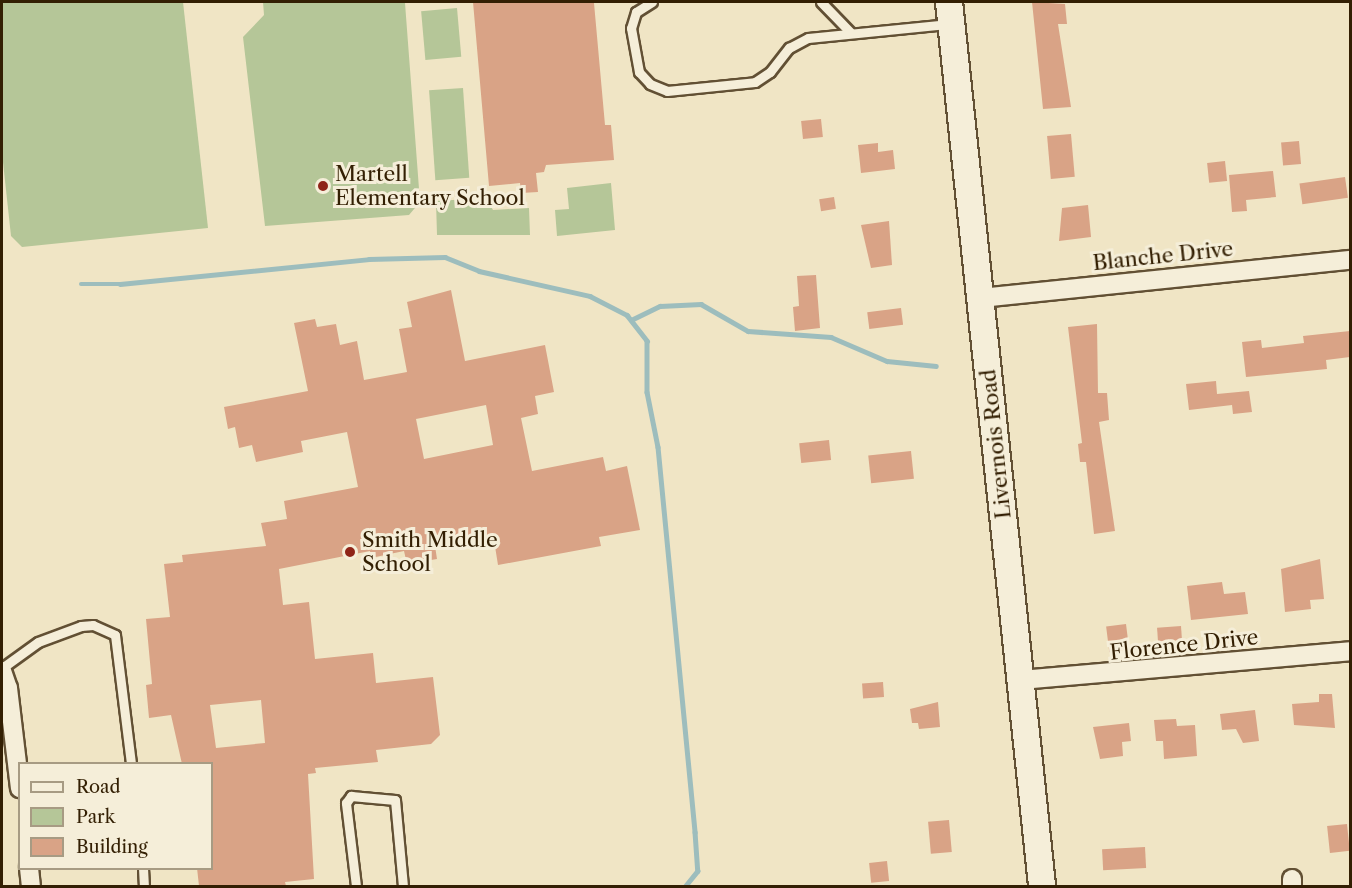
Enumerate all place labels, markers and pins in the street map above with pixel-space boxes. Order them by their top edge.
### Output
place label: Martell Elementary School [335,161,525,211]
marker: Martell Elementary School [316,179,330,193]
place label: Smith Middle School [362,527,498,577]
marker: Smith Middle School [343,545,357,559]

